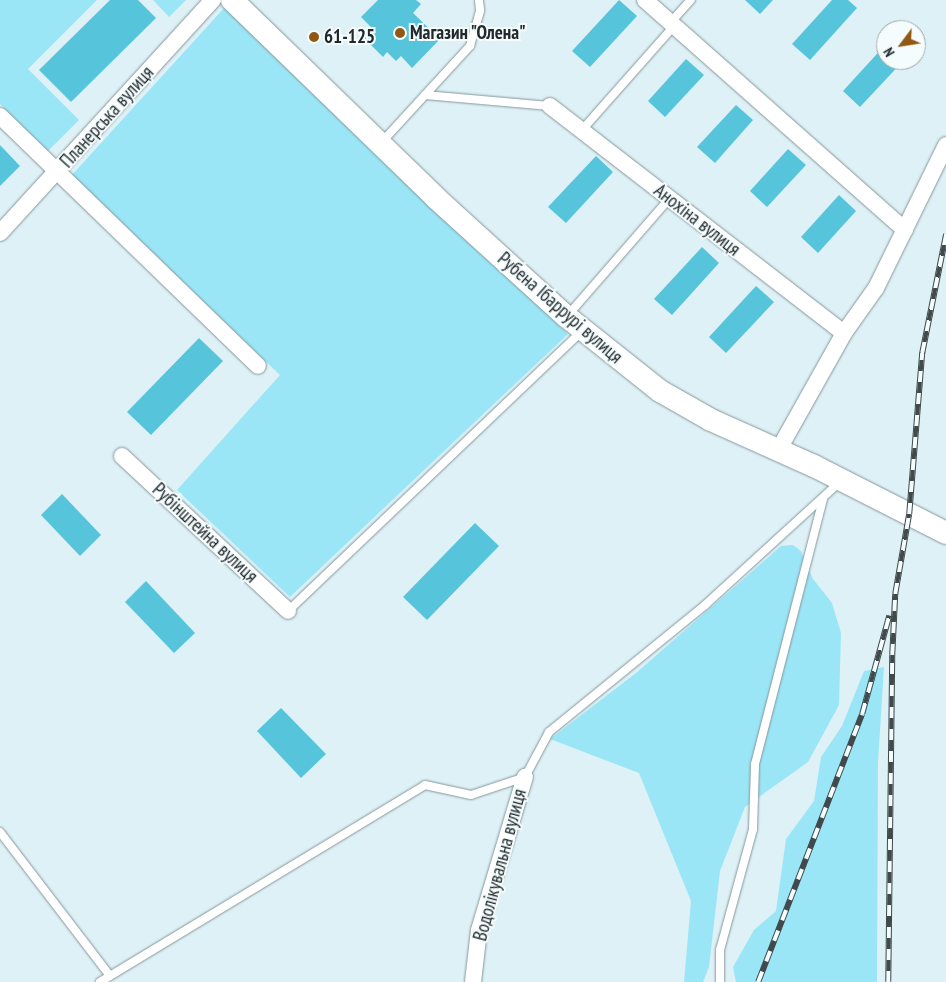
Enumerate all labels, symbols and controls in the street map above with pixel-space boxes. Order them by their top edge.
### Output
north arrow [876,20,926,70]
place label: Магазин "Олена" [410,22,527,44]
place label: 61-125 [324,26,375,48]
marker: Магазин "Олена" [394,27,406,39]
marker: 61-125 [308,31,320,43]
text: N [879,44,899,60]
street label: Планерська вулиця [55,61,159,173]
street label: Анохіна вулиця [649,179,745,261]
street label: Рубена Ібаррурі вулиця [493,248,627,368]
street label: Рубінштейна вулиця [148,478,262,588]
street label: Водолікувальна вулиця [469,786,531,944]

